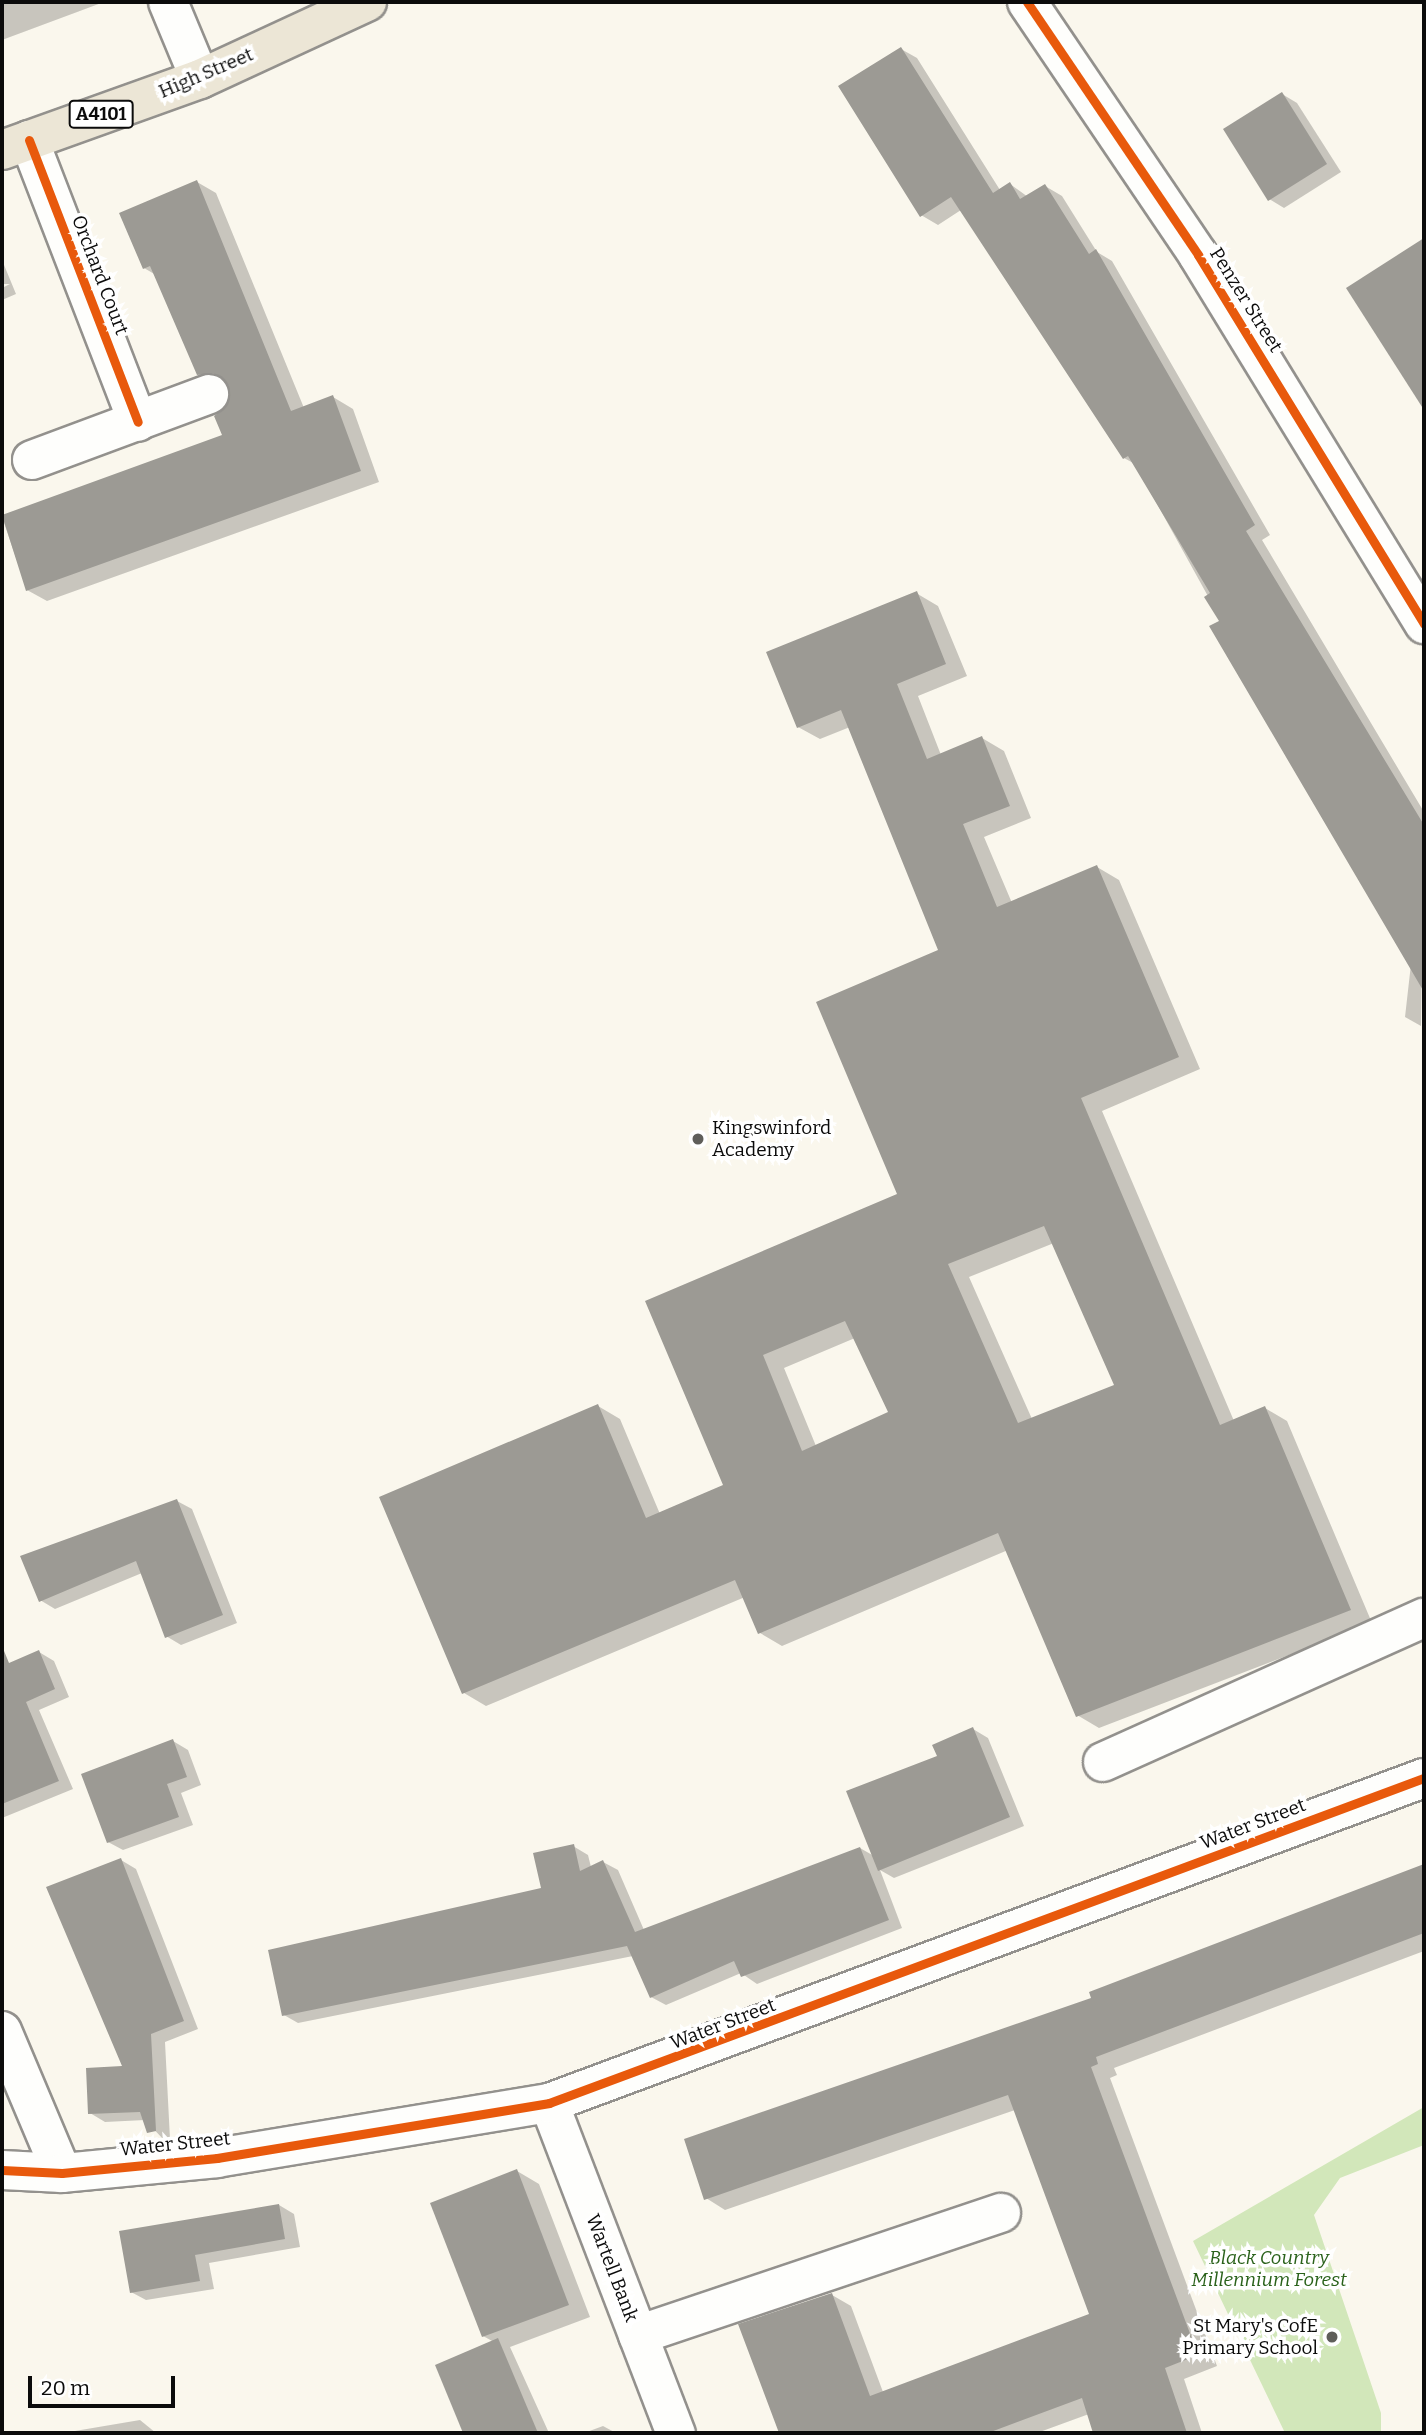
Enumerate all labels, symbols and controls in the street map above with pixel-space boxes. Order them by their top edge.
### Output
street label: High Street [155,43,257,103]
road number: A4101 [68,100,134,128]
street label: Orchard Court [67,212,133,338]
street label: Penzer Street [1205,244,1287,356]
place label: Kingswinford Academy [712,1117,831,1161]
marker: Kingswinford Academy [690,1131,706,1147]
street label: Water Street [1197,1793,1309,1855]
street label: Water Street [667,1993,779,2055]
street label: Water Street [119,2127,231,2161]
street label: Wartell Bank [581,2211,643,2325]
park label: Black Country Millennium Forest [1191,2247,1347,2291]
place label: St Mary's CofE Primary School [1182,2315,1318,2359]
marker: St Mary's CofE Primary School [1324,2329,1340,2345]
scale bar [32,2362,178,2406]
text: 20 m [41,2375,90,2401]

